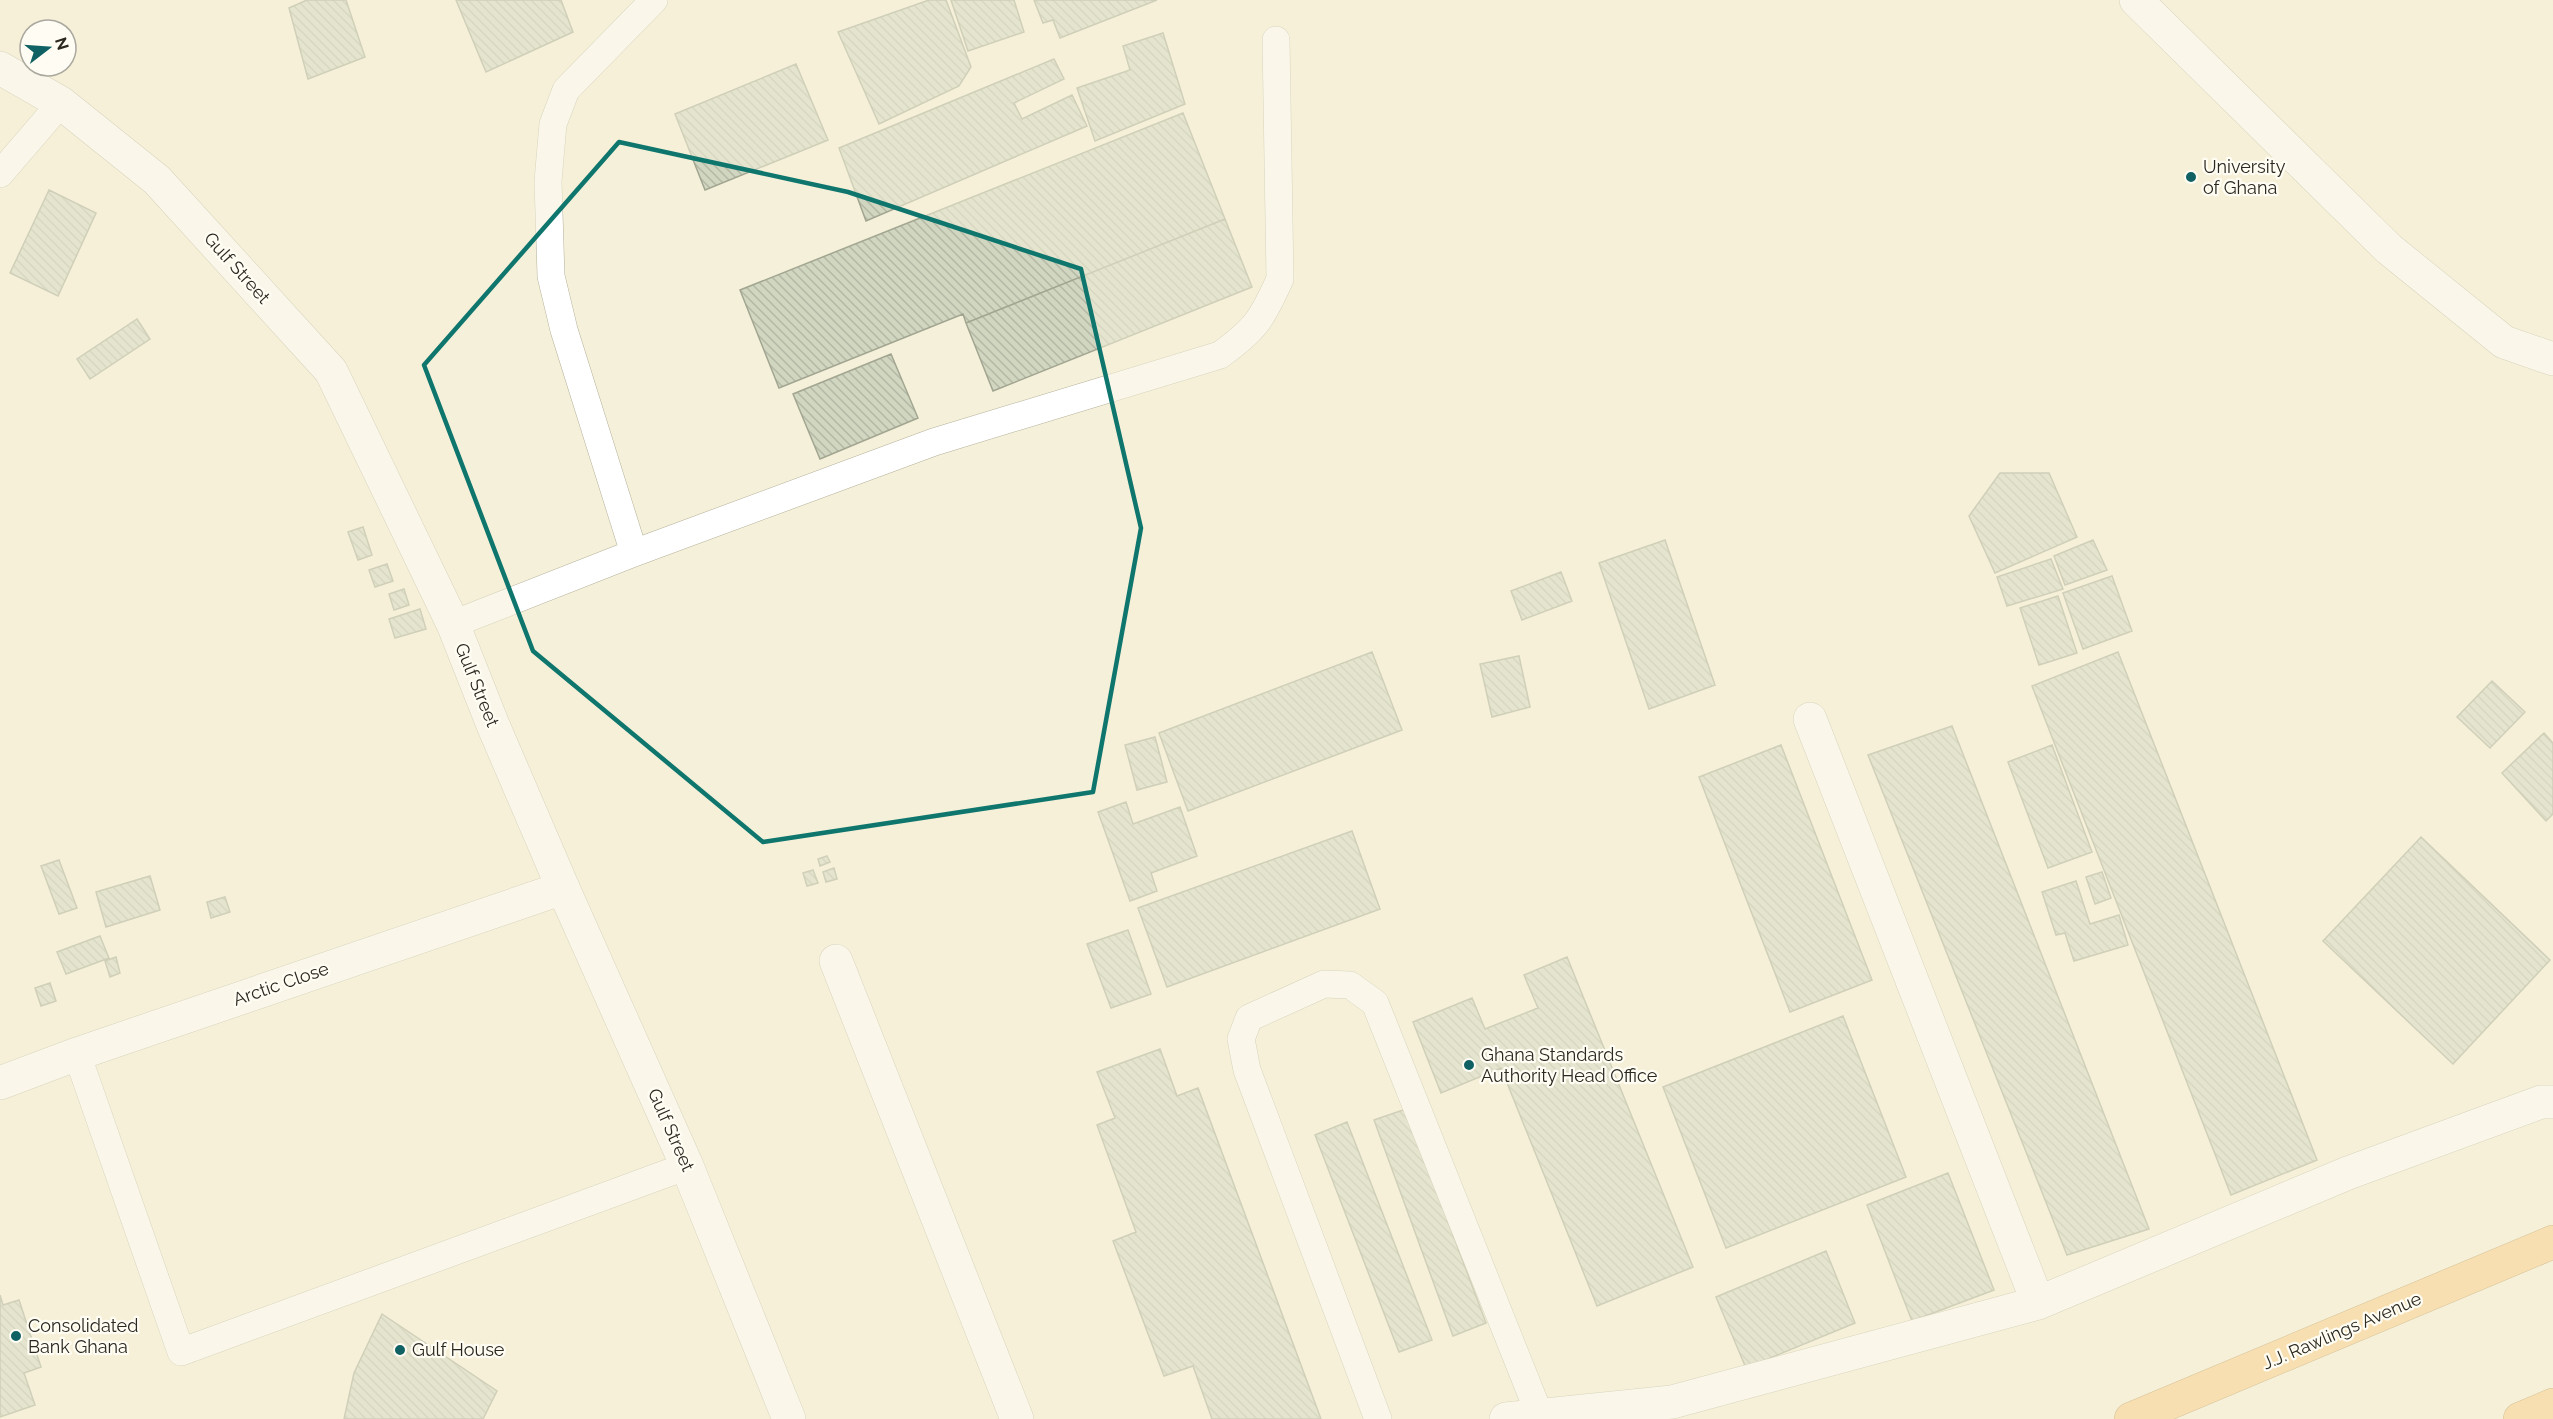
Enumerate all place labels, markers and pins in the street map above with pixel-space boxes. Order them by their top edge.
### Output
place label: University of Ghana [2203,156,2286,198]
marker: University of Ghana [2184,170,2198,184]
place label: Ghana Standards Authority Head Office [1481,1044,1658,1086]
marker: Ghana Standards Authority Head Office [1462,1058,1476,1072]
place label: Consolidated Bank Ghana [28,1315,138,1357]
marker: Consolidated Bank Ghana [9,1329,23,1343]
place label: Gulf House [412,1339,505,1360]
marker: Gulf House [393,1343,407,1357]

